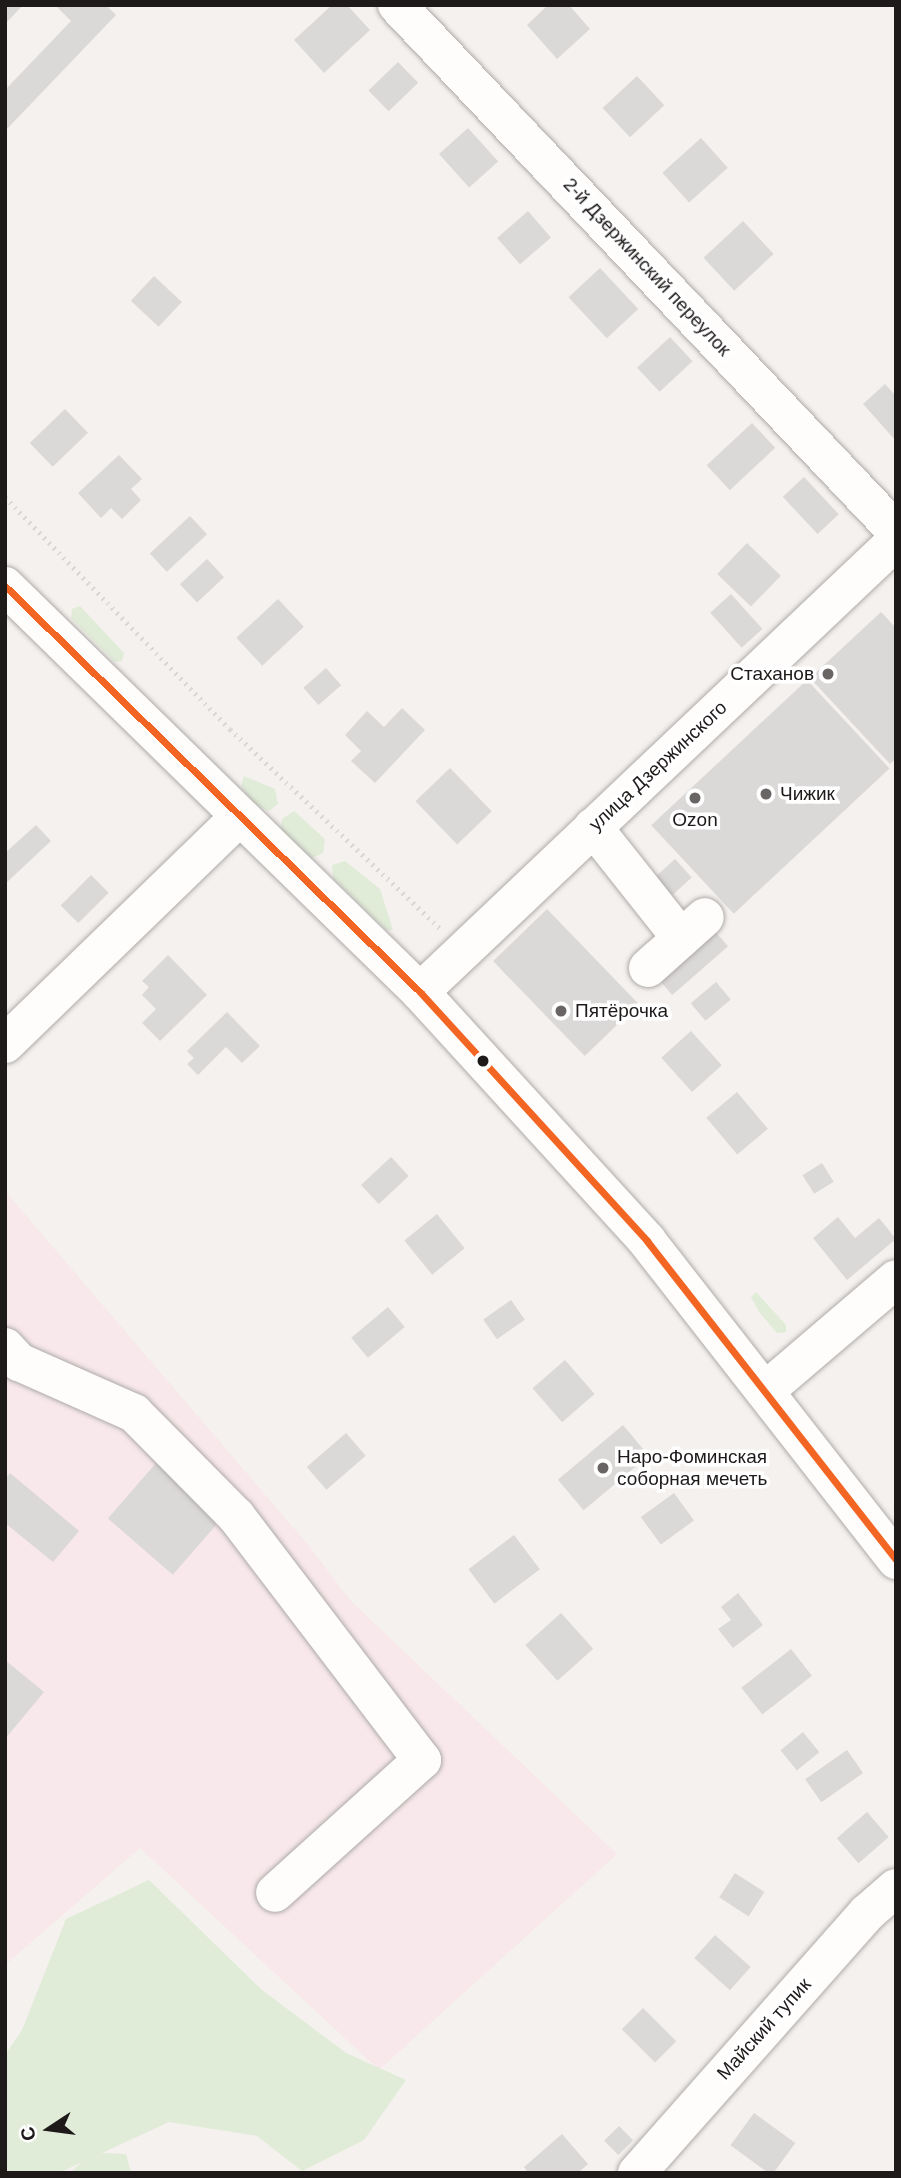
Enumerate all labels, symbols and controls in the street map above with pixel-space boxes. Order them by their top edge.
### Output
street label: 2-й Дзержинский переулок [558,173,736,361]
place label: Стаханов [730,663,814,685]
marker: Стаханов [820,666,836,682]
street label: улица Дзержинского [584,696,732,836]
place label: Чижик [780,783,835,805]
marker: Чижик [758,786,774,802]
marker: Ozon [687,790,703,806]
place label: Ozon [672,809,718,831]
place label: Пятёрочка [575,1000,668,1022]
marker: Пятёрочка [553,1003,569,1019]
unlabelled marker [476,1054,490,1068]
place label: Наро-Фоминская соборная мечеть [617,1446,767,1490]
marker: Наро-Фоминская соборная мечеть [595,1460,611,1476]
street label: Майский тупик [712,1973,816,2085]
north arrow [14,2094,84,2164]
text: С [16,2125,40,2143]

